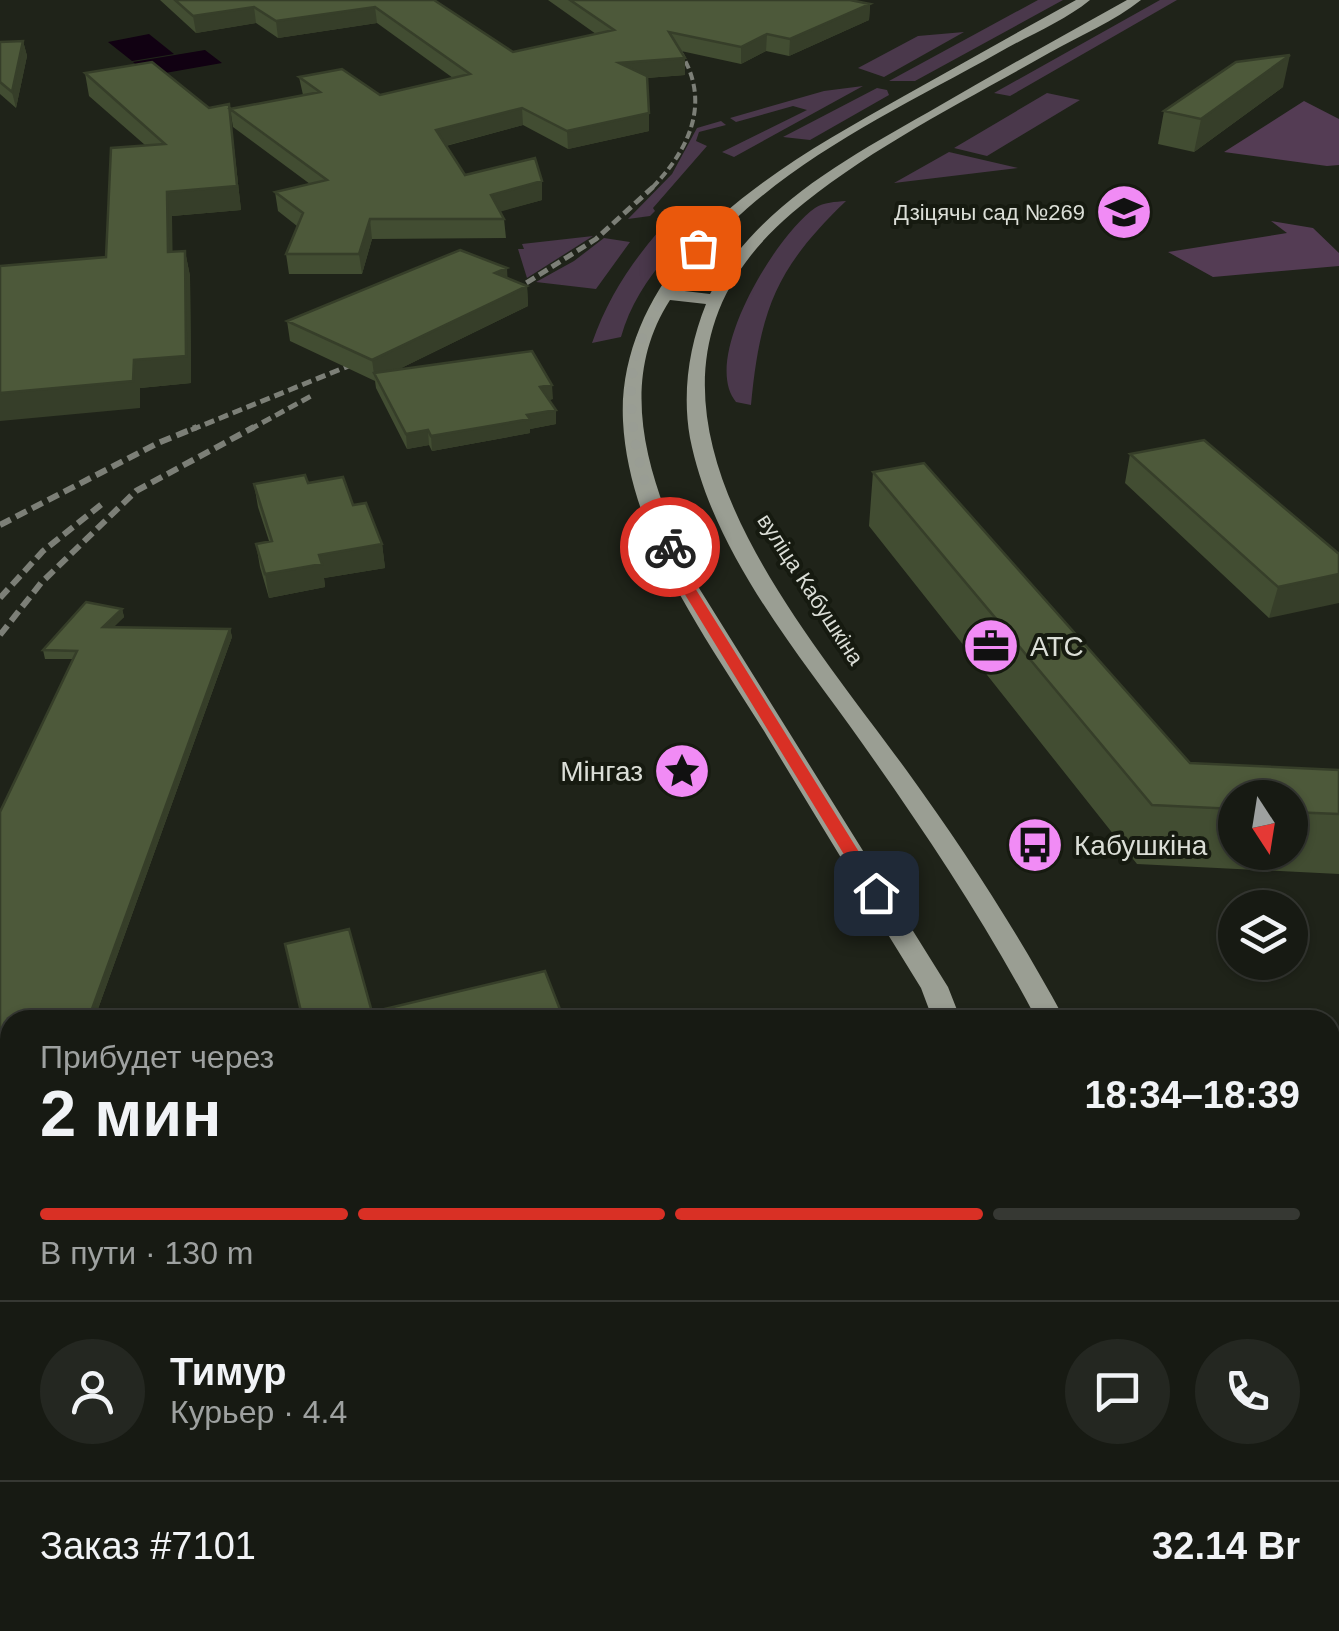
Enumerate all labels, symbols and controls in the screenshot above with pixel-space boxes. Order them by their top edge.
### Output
school or university icon: Дзіцячы сад №269 [1094,182,1154,242]
place label: Дзіцячы сад №269 [894,200,1085,225]
pin [656,206,741,291]
icon: bag [671,221,726,276]
courier [620,497,720,597]
street label: вуліца Кабушкіна [752,509,869,670]
icon: bike [643,520,698,575]
office icon: АТС [961,616,1021,676]
place label: АТС [1030,631,1084,662]
place icon: Мінгаз [652,741,712,801]
place label: Мінгаз [560,756,643,787]
north arrow [1218,780,1308,870]
map controls [1218,780,1308,980]
bus stop icon: Кабушкіна [1005,815,1065,875]
place label: Кабушкіна [1074,830,1208,861]
pin [834,851,919,936]
icon: home [849,866,904,921]
button: layers [1218,890,1308,980]
text: Прибудет через [40,1039,274,1075]
text: 18:34–18:39 [1084,1074,1300,1116]
text: 2 мин [40,1077,222,1150]
text: В пути · 130 m [40,1235,253,1271]
button: person [40,1339,145,1444]
button: chat [1065,1339,1170,1444]
button: phone [1195,1339,1300,1444]
text: Тимур [170,1351,287,1393]
text: Курьер · 4.4 [170,1394,347,1430]
text: Заказ #7101 [40,1525,256,1567]
text: 32.14 Br [1152,1525,1300,1567]

